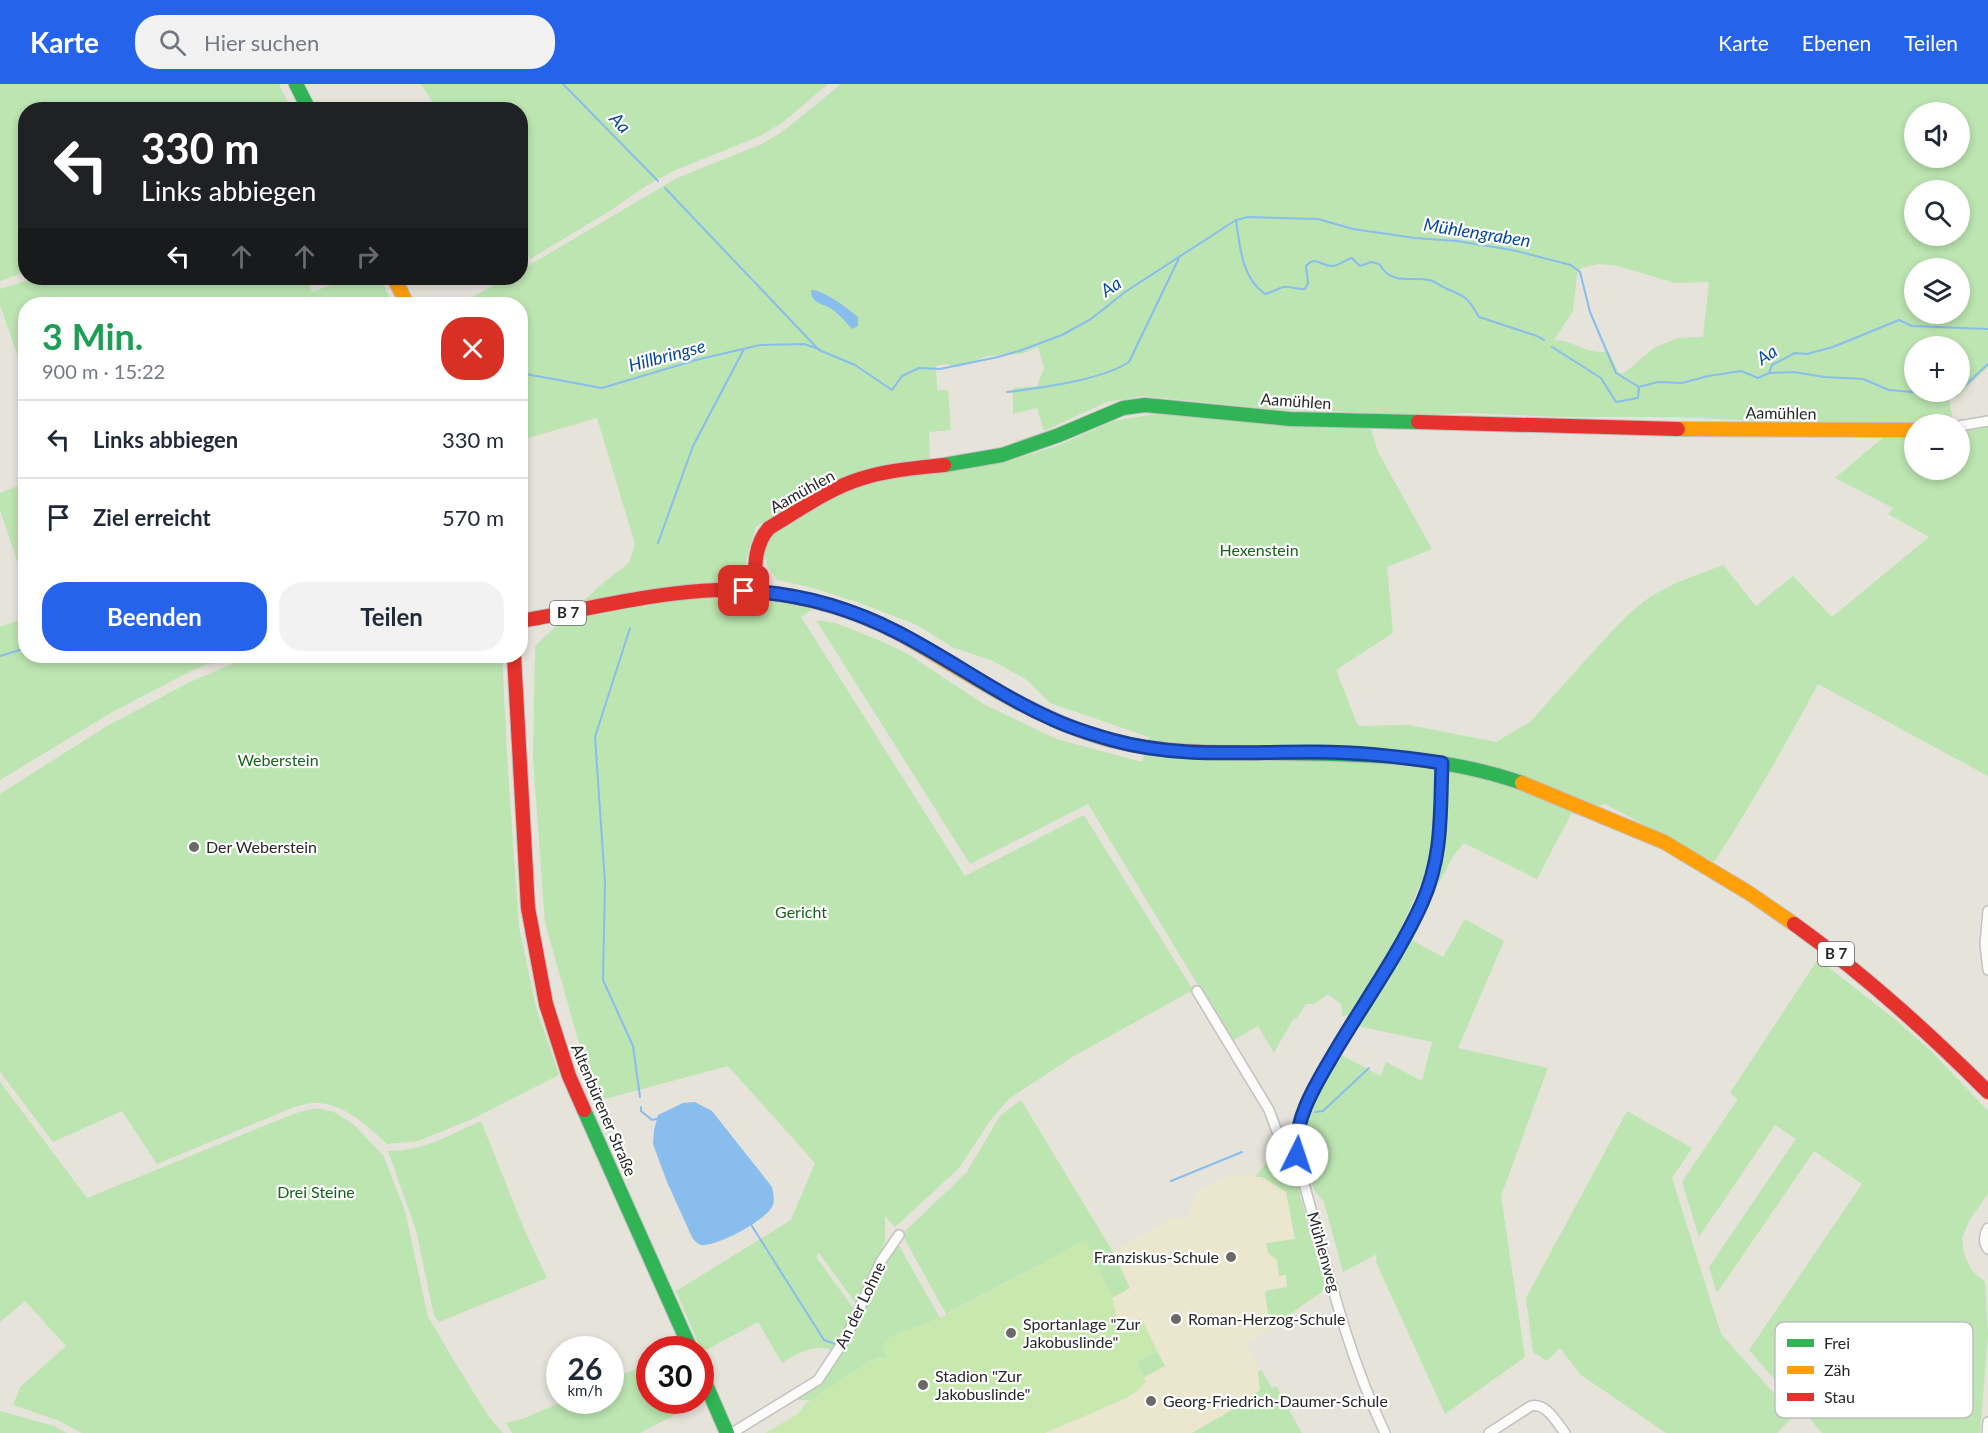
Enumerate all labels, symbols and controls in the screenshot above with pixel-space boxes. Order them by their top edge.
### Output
search box [135,15,555,69]
text: Karte [30,25,99,59]
icon: search [156,26,189,59]
text: Hier suchen [204,29,319,56]
text: Karte [1718,30,1769,55]
text: Ebenen [1802,30,1871,55]
text: Teilen [1904,30,1958,55]
map controls [1904,102,1970,480]
button: sound [1904,102,1970,168]
water label: Aa [605,107,636,137]
text: 330 m [141,123,259,173]
icon: left [42,126,120,204]
text: Links abbiegen [141,174,316,207]
button: search [1904,180,1970,246]
water label: Mühlengraben [1422,213,1532,251]
icon: left [162,240,195,273]
icon: ahead [225,240,258,273]
icon: ahead [288,240,321,273]
icon: right [351,240,384,273]
button: layers [1904,258,1970,324]
water label: Aa [1095,271,1125,302]
text: 3 Min. [42,314,143,358]
button: close [441,317,504,380]
water label: Hillbringse [626,334,708,376]
button: + [1904,336,1970,402]
water label: Aa [1751,339,1781,370]
text: 900 m · 15:22 [42,359,165,383]
street label: Aamühlen [1260,389,1332,412]
street label: Aamühlen [1745,402,1817,423]
button: − [1904,414,1970,480]
icon: left [42,423,75,456]
text: Links abbiegen [93,426,238,453]
text: 330 m [442,426,504,453]
street label: Aamühlen [766,465,837,516]
icon: arrive [42,501,75,534]
text: Ziel erreicht [93,504,211,531]
text: 570 m [442,504,504,531]
park label: Hexenstein [1219,540,1299,559]
pin [718,565,769,616]
icon: arrive [727,574,760,607]
button: Beenden [42,582,267,651]
button: Teilen [279,582,504,651]
road number: B 7 [550,601,586,625]
park label: Weberstein [237,750,319,769]
place label: Der Weberstein [206,837,317,856]
marker: Der Weberstein [187,840,201,854]
park label: Gericht [775,902,827,921]
road number: B 7 [1818,942,1854,966]
street label: Altenbürener Straße [568,1041,641,1179]
position arrow [1265,1123,1329,1187]
park label: Drei Steine [277,1182,355,1201]
street label: Mühlenweg [1304,1209,1345,1294]
place label: Franziskus-Schule [1094,1247,1219,1266]
marker: Franziskus-Schule [1224,1250,1238,1264]
street label: An der Lohne [830,1258,889,1351]
place label: Roman-Herzog-Schule [1188,1309,1346,1328]
marker: Roman-Herzog-Schule [1169,1312,1183,1326]
place label: Sportanlage "Zur Jakobuslinde" [1023,1314,1141,1351]
legend [1775,1322,1973,1418]
marker: Sportanlage "Zur Jakobuslinde" [1004,1326,1018,1340]
text: Frei [1824,1333,1850,1352]
speed limit sign: 30 [636,1336,714,1414]
text: 26 [568,1350,602,1386]
text: Zäh [1824,1360,1850,1379]
place label: Stadion "Zur Jakobuslinde" [935,1366,1031,1403]
marker: Stadion "Zur Jakobuslinde" [916,1378,930,1392]
text: km/h [567,1381,603,1399]
text: Stau [1824,1387,1855,1406]
place label: Georg-Friedrich-Daumer-Schule [1163,1391,1388,1410]
marker: Georg-Friedrich-Daumer-Schule [1144,1394,1158,1408]

